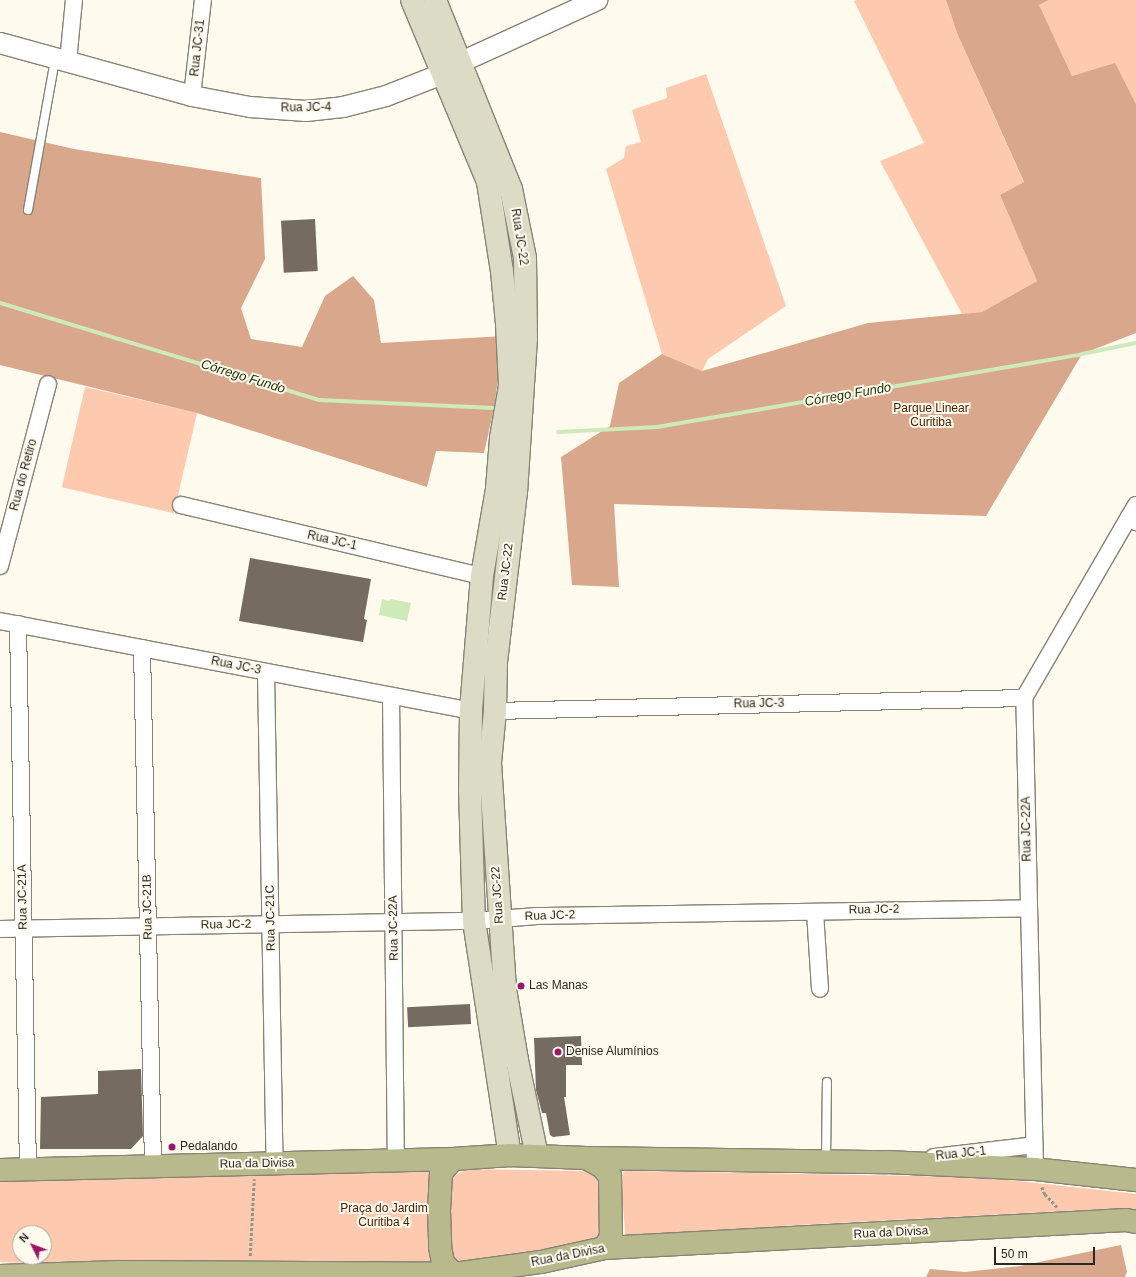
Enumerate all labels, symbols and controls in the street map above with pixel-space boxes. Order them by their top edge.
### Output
street label: Rua JC-31 [188,19,208,77]
street label: Rua JC-4 [281,100,331,116]
street label: Rua JC-22 [507,208,531,266]
water label: Córrego Fundo [199,357,287,397]
water label: Córrego Fundo [804,380,892,410]
park label: Parque Linear Curitiba [893,402,969,430]
street label: Rua do Retiro [7,437,41,513]
street label: Rua JC-1 [306,528,358,554]
street label: Rua JC-22 [495,543,517,601]
street label: Rua JC-3 [210,654,262,678]
street label: Rua JC-3 [734,696,784,712]
street label: Rua JC-22A [1019,796,1035,862]
street label: Rua JC-21A [15,864,31,930]
street label: Rua JC-22 [489,866,507,924]
street label: Rua JC-21B [140,874,156,940]
street label: Rua JC-21C [263,885,279,951]
street label: Rua JC-22A [386,895,402,961]
street label: Rua JC-2 [849,902,899,918]
street label: Rua JC-2 [524,908,576,924]
street label: Rua JC-2 [201,917,251,933]
place label: Las Manas [529,979,588,993]
marker: Las Manas [516,981,526,991]
place label: Denise Alumínios [566,1045,659,1059]
marker: Denise Alumínios [553,1047,563,1057]
place label: Pedalando [180,1140,237,1154]
marker: Pedalando [167,1142,177,1152]
street label: Rua JC-1 [935,1144,987,1164]
street label: Rua da Divisa [220,1156,294,1172]
park label: Praça do Jardim Curitiba 4 [340,1202,428,1230]
street label: Rua da Divisa [853,1224,929,1242]
north arrow [12,1225,52,1265]
text: N [17,1231,31,1245]
scale bar [996,1239,1097,1265]
street label: Rua da Divisa [530,1242,606,1270]
text: 50 m [1001,1247,1028,1261]

